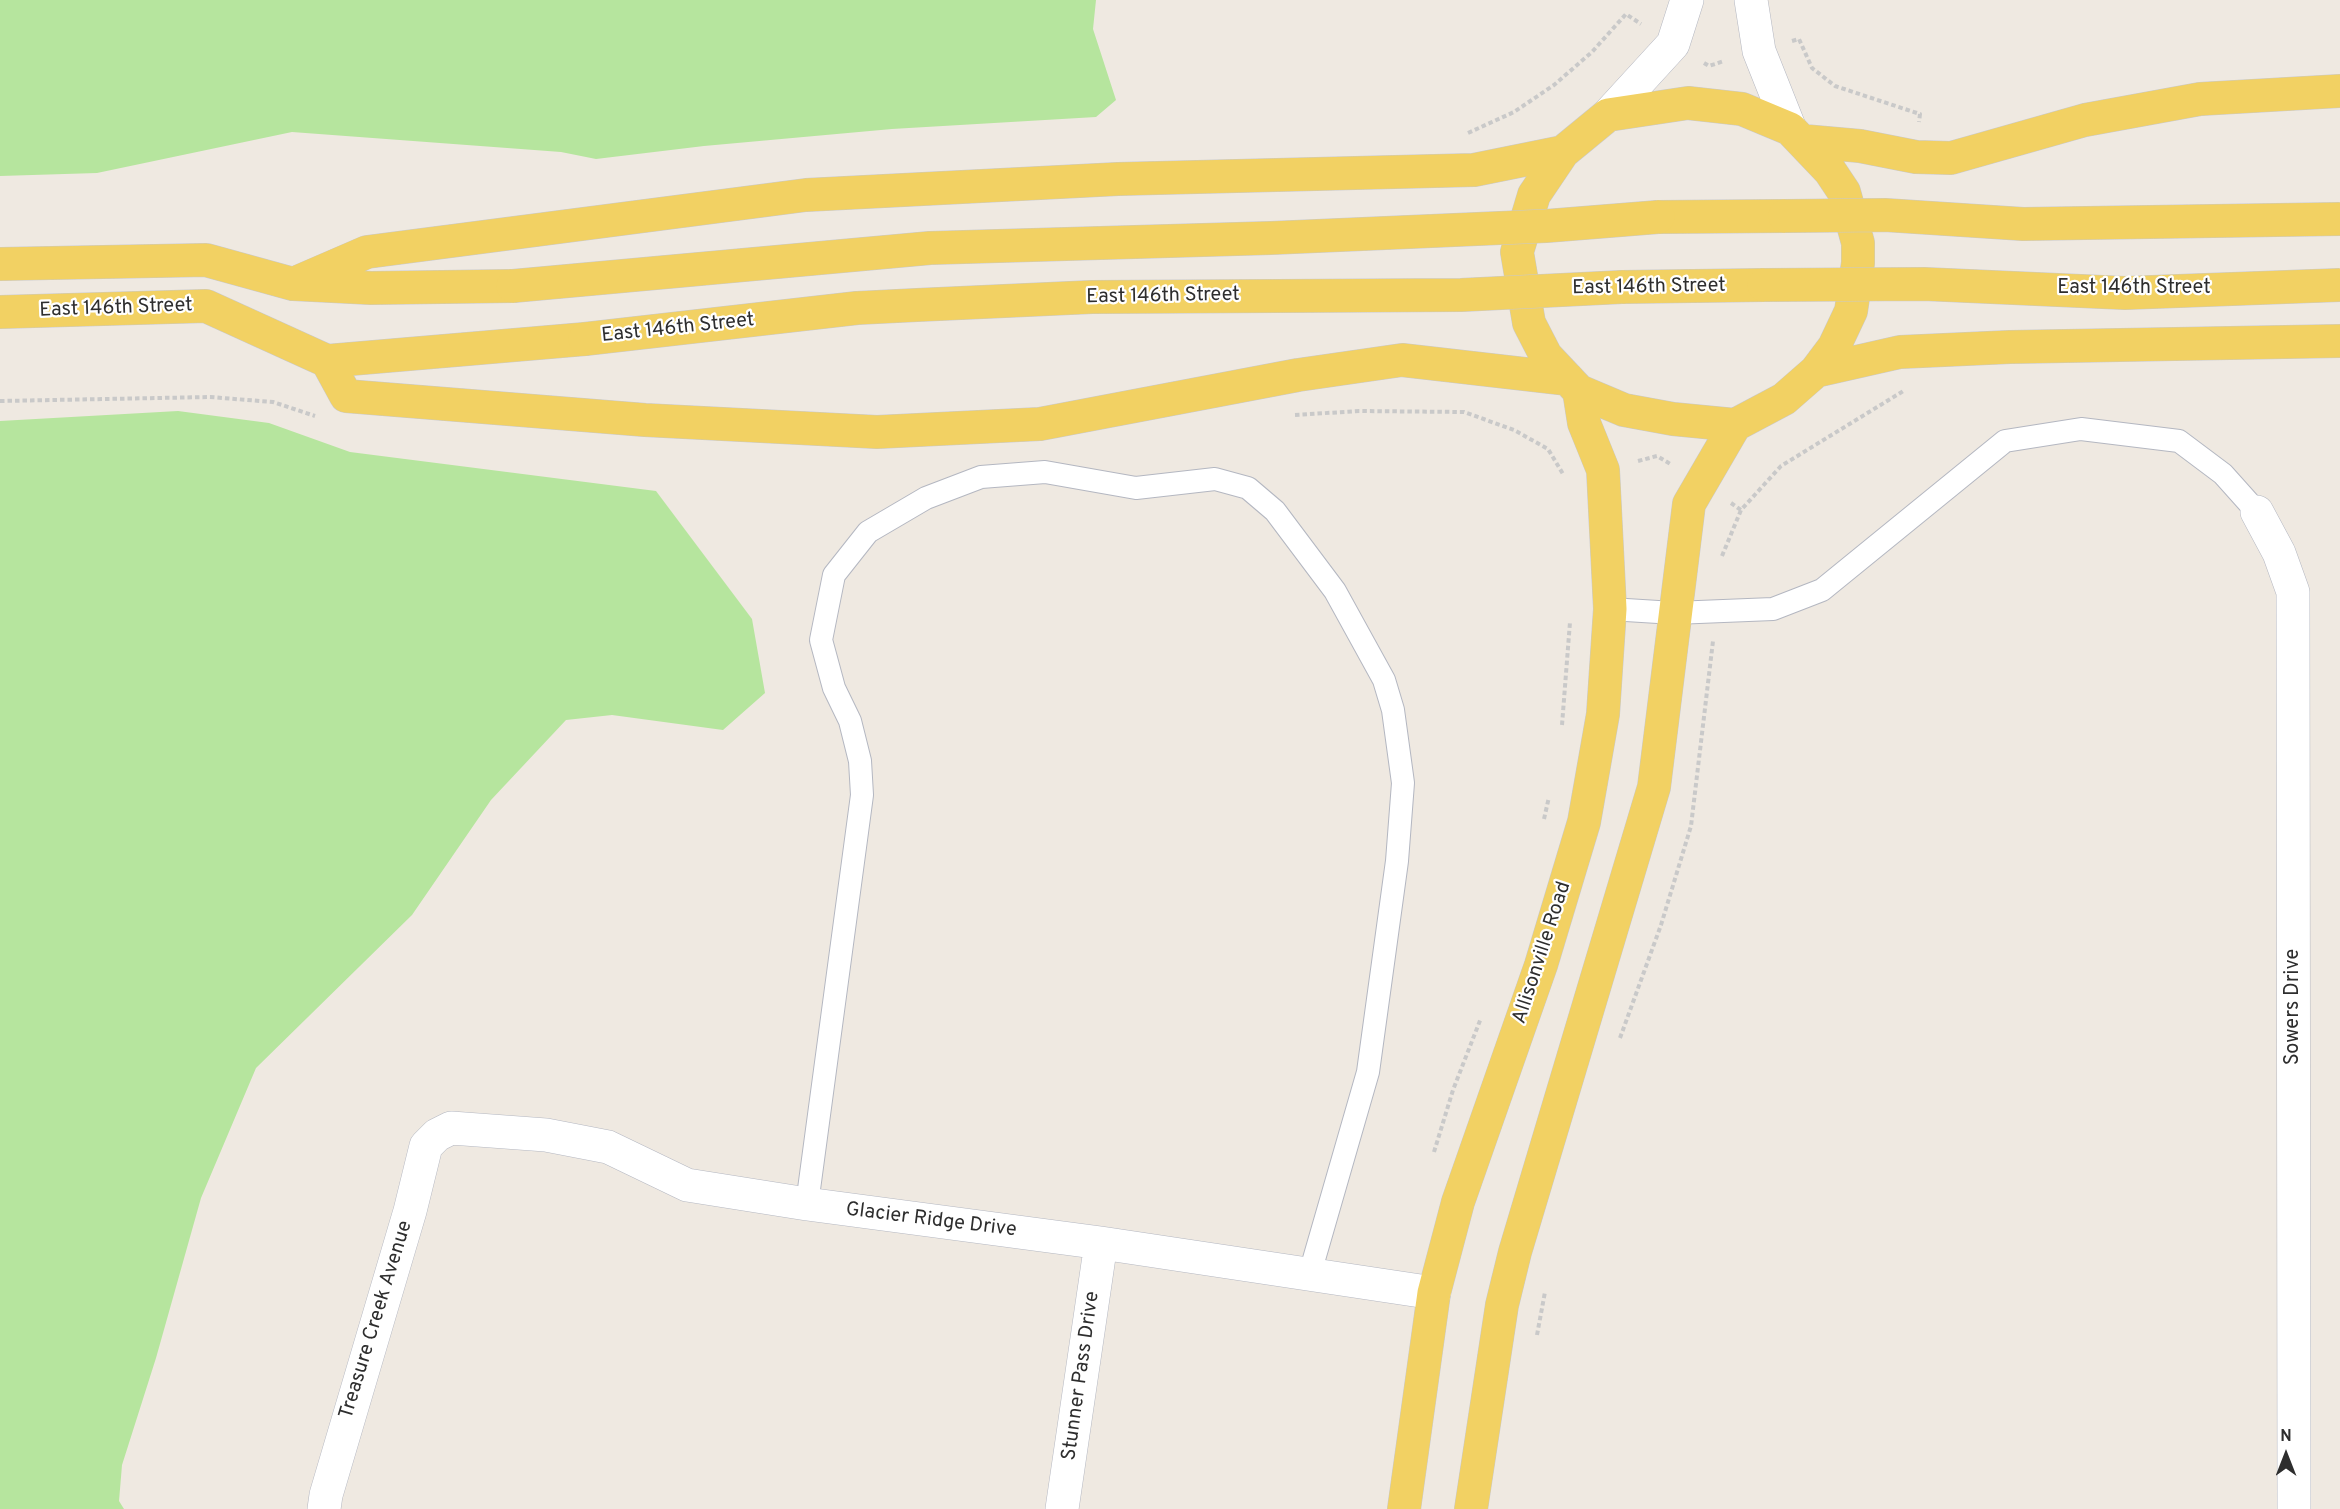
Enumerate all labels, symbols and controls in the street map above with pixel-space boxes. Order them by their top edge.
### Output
street label: East 146th Street [1572,275,1726,301]
street label: East 146th Street [2057,277,2211,301]
street label: East 146th Street [1086,284,1240,310]
street label: East 146th Street [39,294,193,324]
street label: East 146th Street [600,309,756,349]
street label: Allisonville Road [1509,879,1577,1027]
street label: Sowers Drive [2282,949,2306,1065]
street label: Glacier Ridge Drive [844,1199,1018,1243]
street label: Treasure Creek Avenue [335,1218,419,1422]
street label: Stunner Pass Drive [1058,1290,1106,1462]
north arrow [2256,1425,2316,1485]
text: N [2280,1427,2292,1447]

